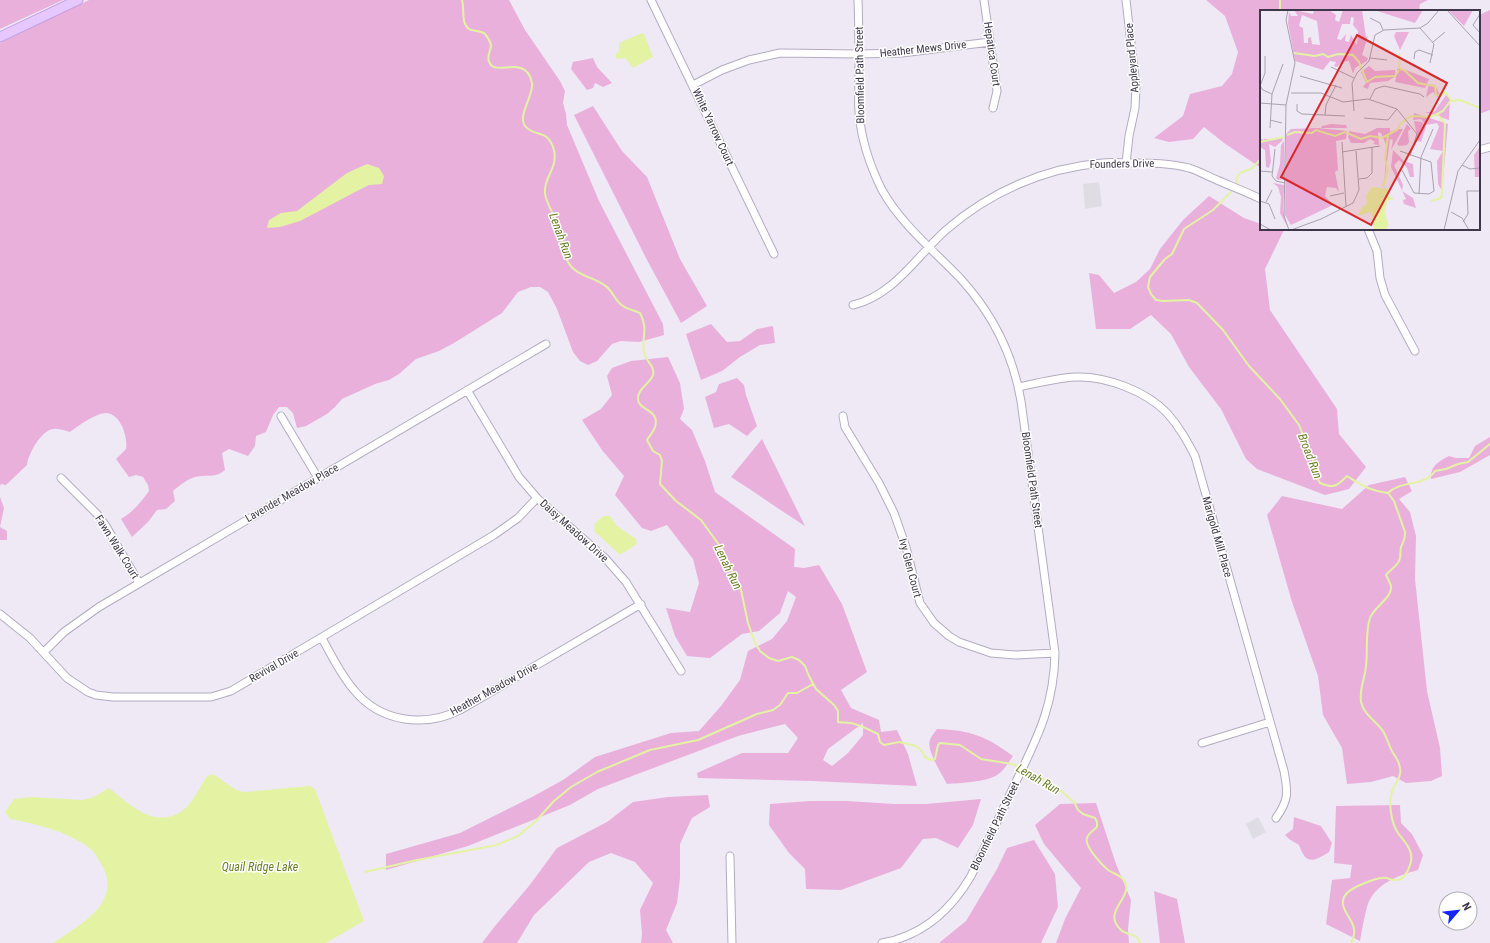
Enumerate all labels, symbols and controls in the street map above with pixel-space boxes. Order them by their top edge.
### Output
inset map [1260,10,1480,230]
street label: Hepatica Court [981,21,1003,87]
street label: Appleyard Place [1122,23,1142,93]
street label: Bloomfield Path Street [853,26,867,124]
street label: Heather Mews Drive [879,38,967,60]
street label: White Yarrow Court [689,86,737,168]
street label: Founders Drive [1089,157,1155,171]
water label: Lenah Run [546,211,576,261]
street label: Bloomfield Path Street [1019,431,1045,529]
water label: Broad Run [1295,431,1325,481]
street label: Lavender Meadow Place [243,461,341,525]
street label: Marigold Mill Place [1199,495,1235,579]
street label: Daisy Meadow Drive [537,497,611,565]
street label: Fawn Walk Court [92,513,142,581]
street label: Ivy Glen Court [896,537,924,599]
water label: Lenah Run [711,542,745,592]
street label: Revival Drive [247,647,301,685]
street label: Heather Meadow Drive [448,660,540,718]
water label: Lenah Run [1014,761,1063,797]
street label: Bloomfield Path Street [968,780,1022,872]
water label: Quail Ridge Lake [222,860,299,874]
north arrow [1438,891,1478,931]
text: N [1459,901,1474,913]

